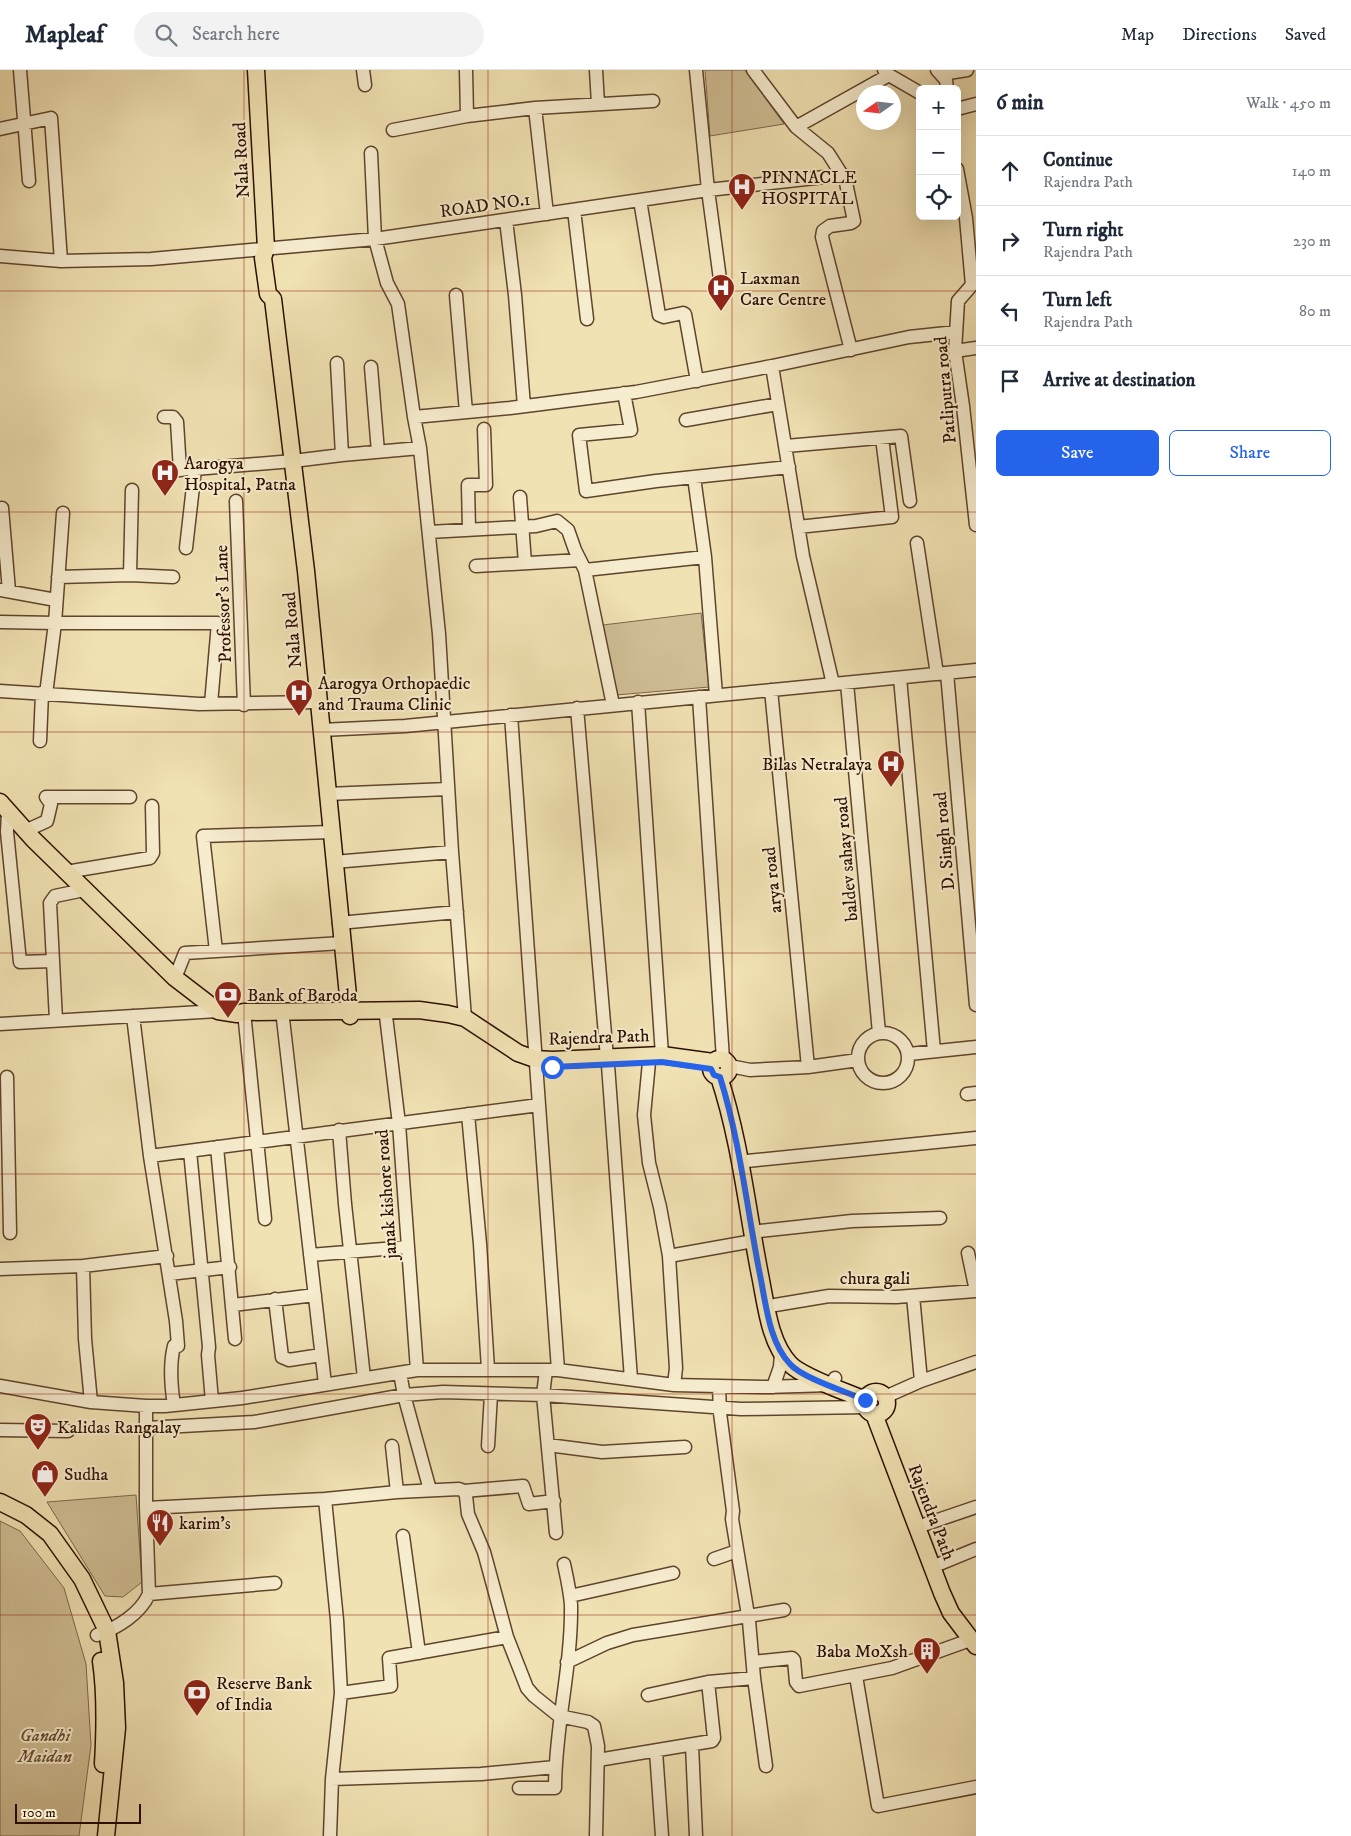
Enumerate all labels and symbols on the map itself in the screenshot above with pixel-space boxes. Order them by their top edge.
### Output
north arrow [856,85,901,130]
street label: Nala Road [229,121,255,199]
place label: PINNACLE HOSPITAL [761,167,857,210]
hospital icon: PINNACLE HOSPITAL [727,172,757,211]
street label: ROAD NO.1 [438,189,532,223]
place label: Laxman Care Centre [740,268,826,311]
hospital icon: Laxman Care Centre [706,273,736,312]
street label: Patliputra road [930,335,962,445]
place label: Aarogya Hospital, Patna [184,453,296,496]
hospital icon: Aarogya Hospital, Patna [150,458,180,497]
street label: Professor's Lane [211,545,237,663]
street label: Nala Road [279,591,307,669]
place label: Aarogya Orthopaedic and Trauma Clinic [318,673,471,716]
hospital icon: Aarogya Orthopaedic and Trauma Clinic [284,678,314,717]
hospital icon: Bilas Netralaya [876,749,906,788]
place label: Bilas Netralaya [762,754,872,776]
street label: D. Singh road [930,791,960,891]
street label: baldev sahay road [831,796,863,922]
street label: arya road [759,846,787,914]
bank icon: Bank of Baroda [213,980,243,1019]
place label: Bank of Baroda [247,985,358,1007]
street label: Rajendra Path [548,1025,651,1051]
route start [541,1056,564,1079]
street label: janak kishore road [372,1129,403,1262]
street label: chura gali [840,1268,910,1290]
route end [854,1389,877,1412]
theatre icon: Kalidas Rangalay [23,1412,53,1451]
place label: Kalidas Rangalay [57,1417,181,1439]
shop icon: Sudha [30,1459,60,1498]
street label: Rajendra Path [903,1461,960,1564]
place label: Sudha [64,1464,109,1486]
restaurant icon: karim's [145,1508,175,1547]
place label: karim's [179,1513,231,1535]
building icon: Baba MoXsh [912,1636,942,1675]
place label: Baba MoXsh [816,1641,909,1663]
place label: Reserve Bank of India [216,1673,312,1716]
bank icon: Reserve Bank of India [182,1678,212,1717]
park label: Gandhi Maidan [16,1725,72,1768]
scale bar [15,1801,141,1824]

